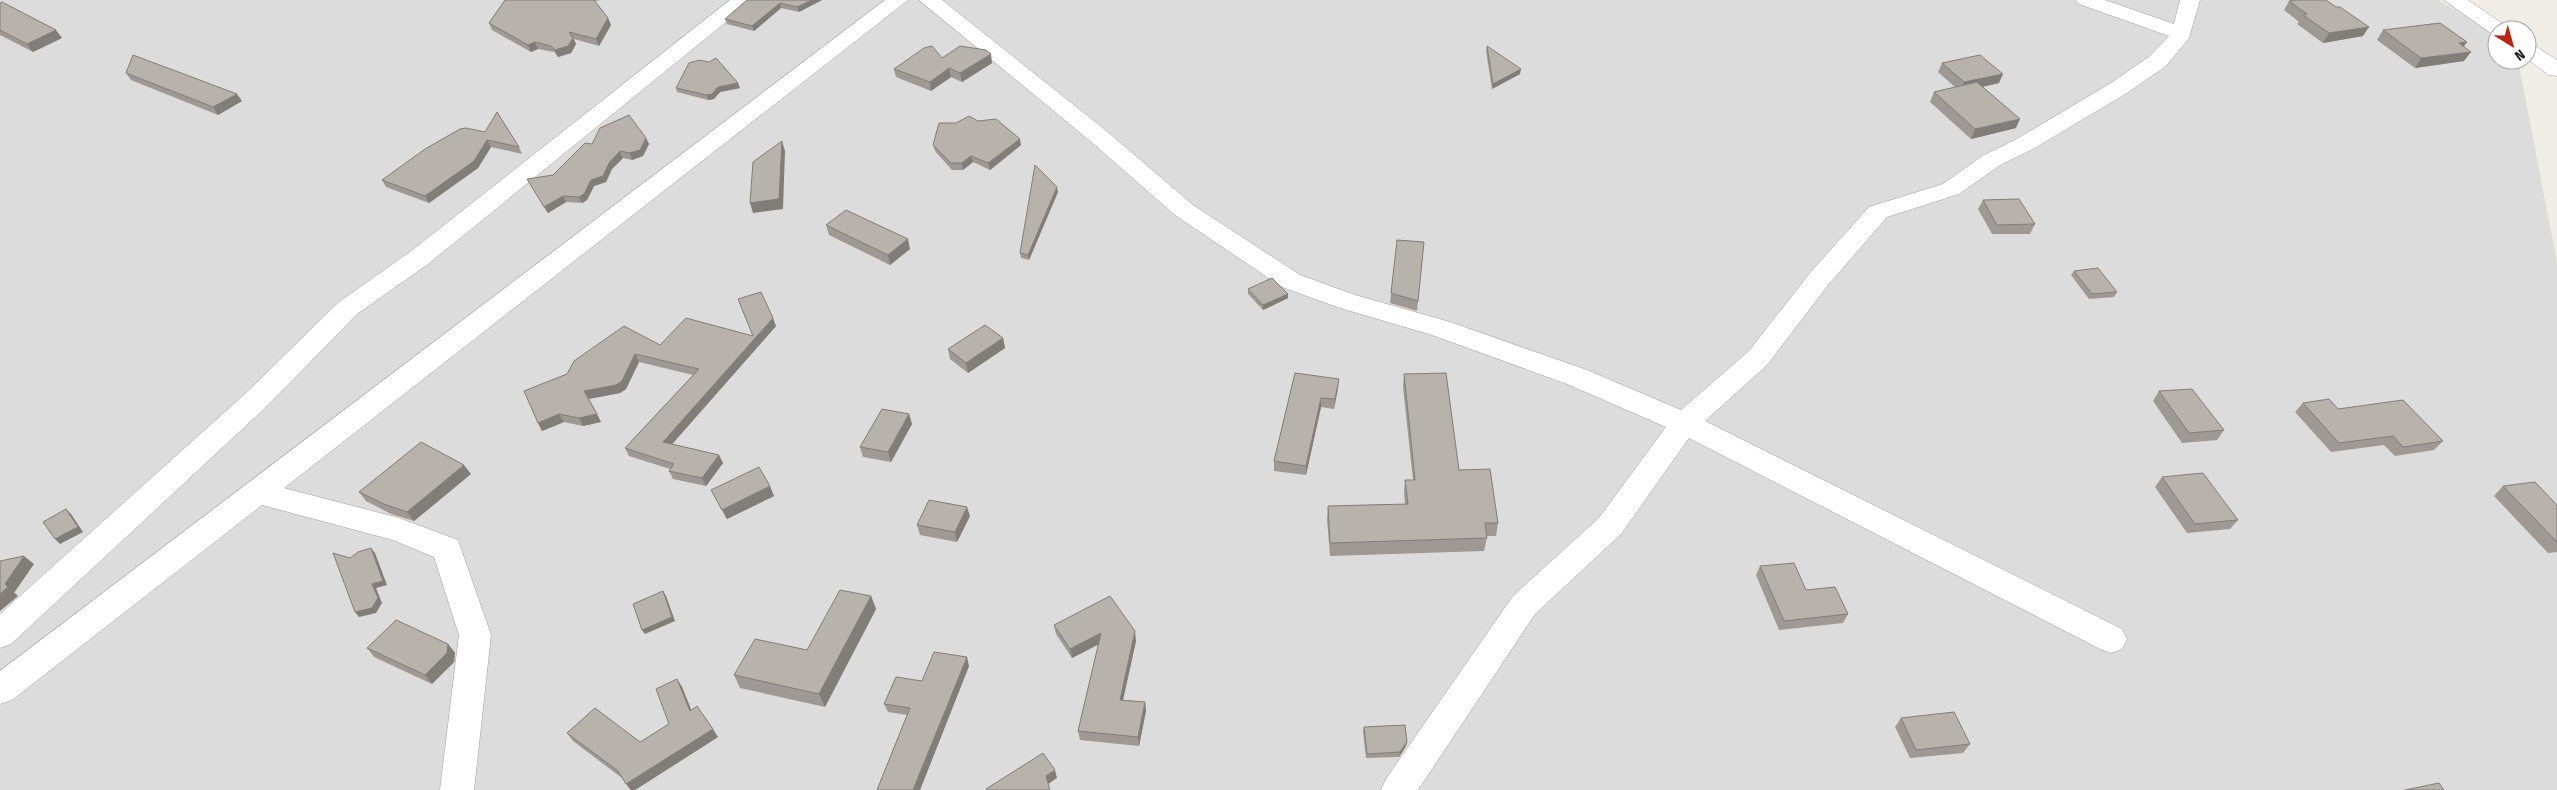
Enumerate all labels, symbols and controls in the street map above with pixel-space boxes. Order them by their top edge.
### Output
north arrow [2487,20,2537,70]
text: N [2511,46,2528,64]

